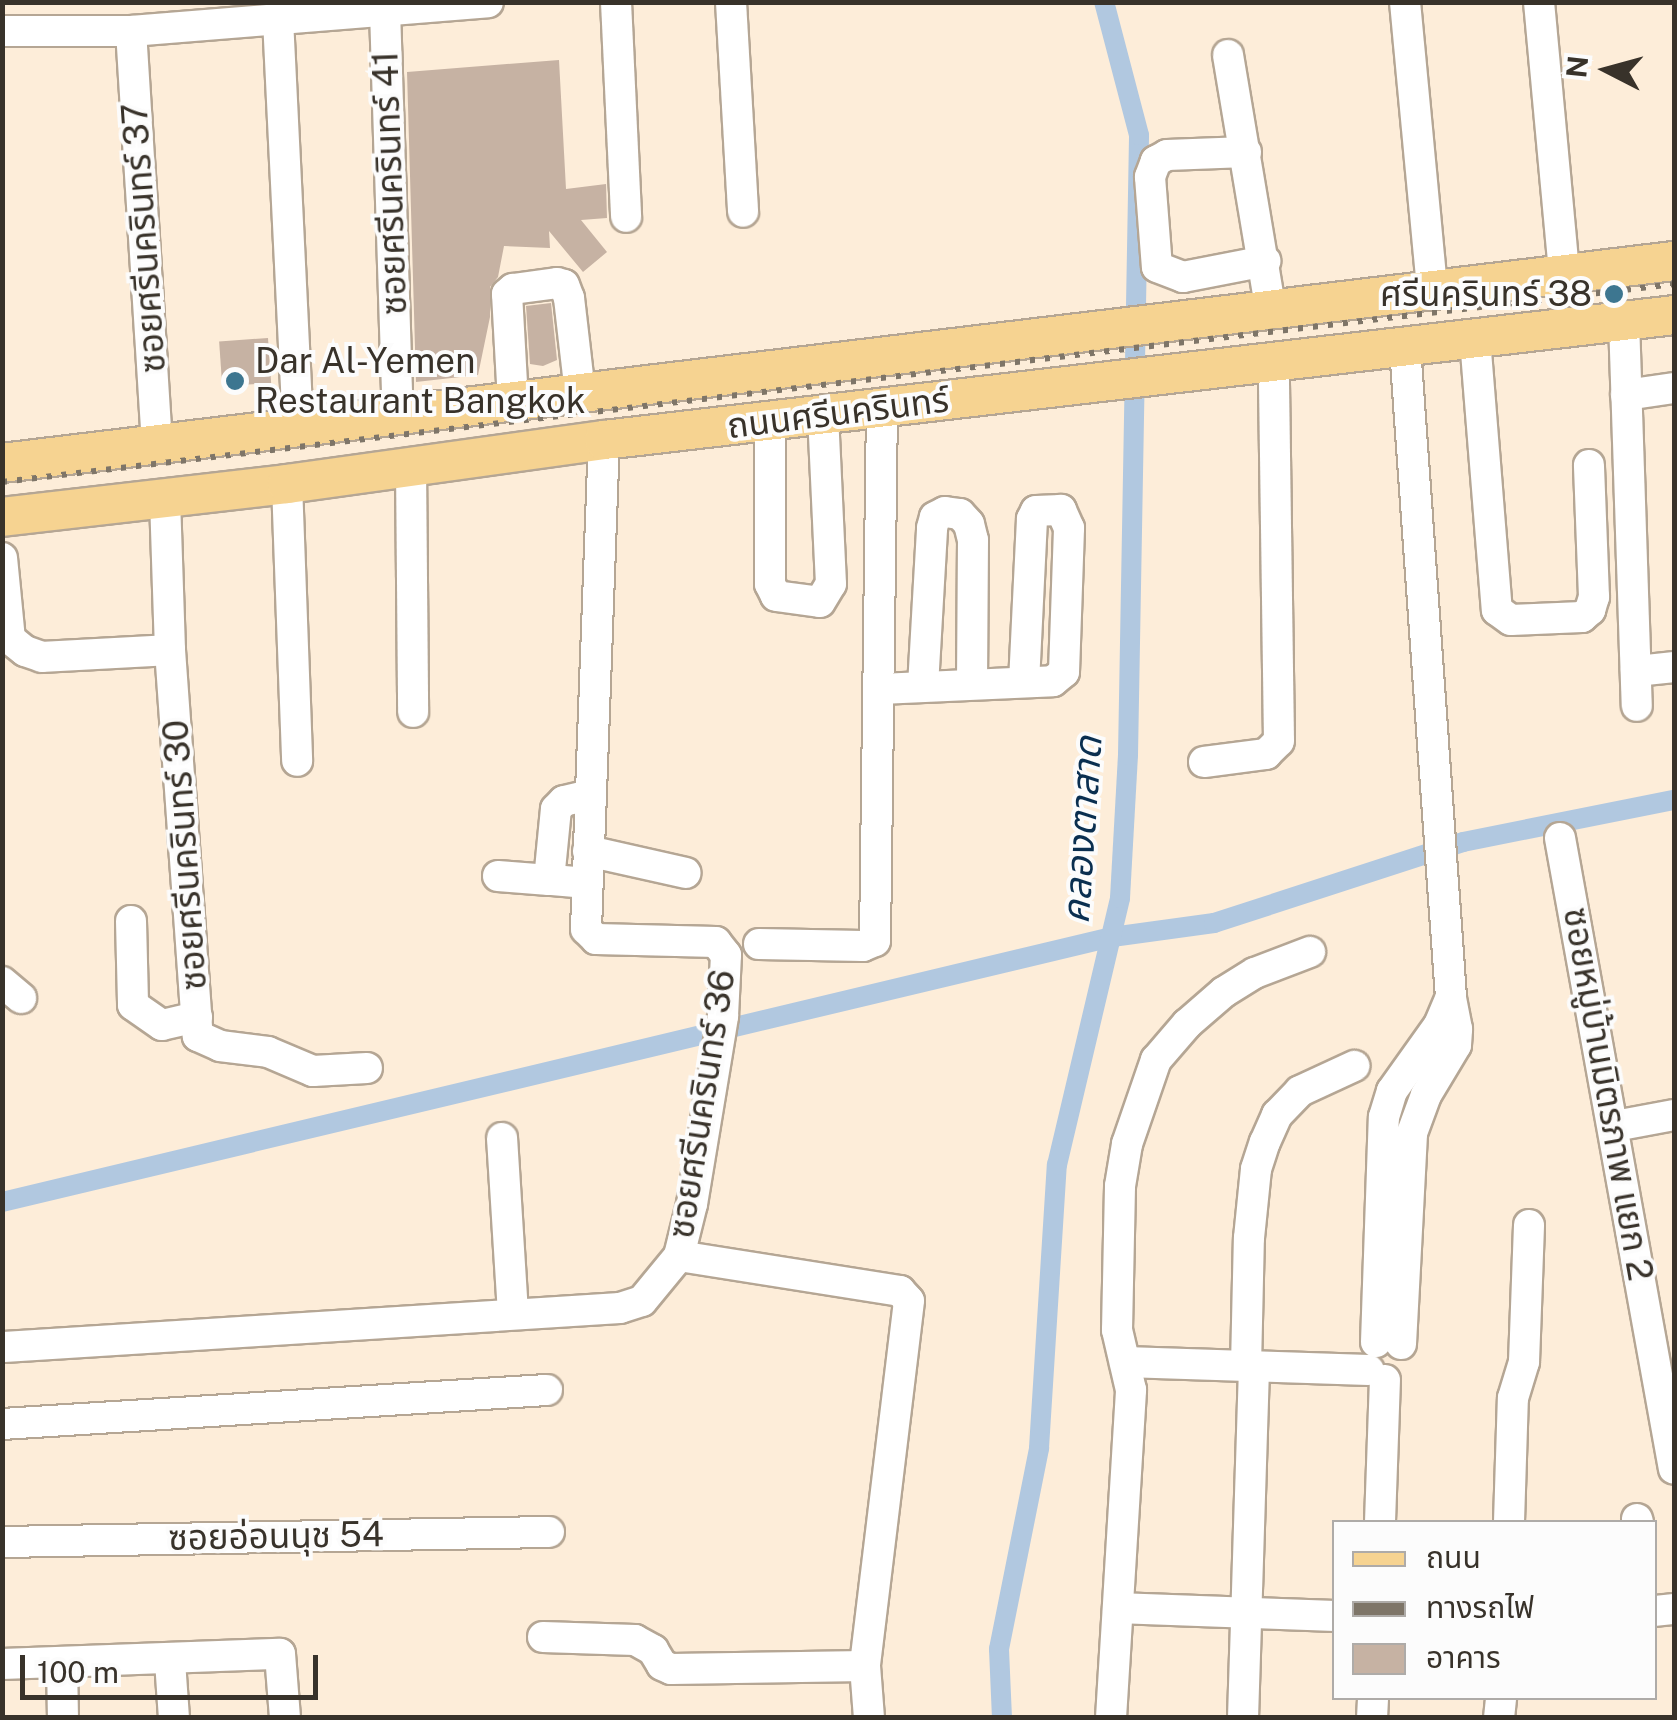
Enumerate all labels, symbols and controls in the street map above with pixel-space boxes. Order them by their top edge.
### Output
north arrow [1557,20,1657,120]
street label: ซอยศรีนครินทร์ 41 [364,50,416,316]
text: N [1559,54,1594,79]
street label: ซอยศรีนครินทร์ 37 [114,102,174,374]
place label: ศรีนครินทร์ 38 [1380,273,1592,315]
marker: ศรีนครินทร์ 38 [1601,281,1627,307]
place label: Dar Al-Yemen Restaurant Bangkok [255,340,586,422]
marker: Dar Al-Yemen Restaurant Bangkok [224,370,246,392]
street label: ถนนศรีนครินทร์ [725,379,951,447]
street label: ซอยศรีนครินทร์ 30 [155,718,215,992]
water label: คลองตาสาด [1053,735,1111,925]
street label: ซอยหมู่บ้านมิตรภาพ แยก 2 [1554,904,1662,1284]
street label: ซอยศรีนครินทร์ 36 [660,967,744,1241]
street label: ซอยอ่อนนุช 54 [168,1513,384,1559]
legend [1332,1520,1657,1700]
text: ถนน [1426,1539,1481,1575]
text: ทางรถไฟ [1426,1589,1534,1625]
scale bar [25,1635,322,1697]
text: อาคาร [1426,1639,1501,1675]
text: 100 m [37,1654,119,1690]

